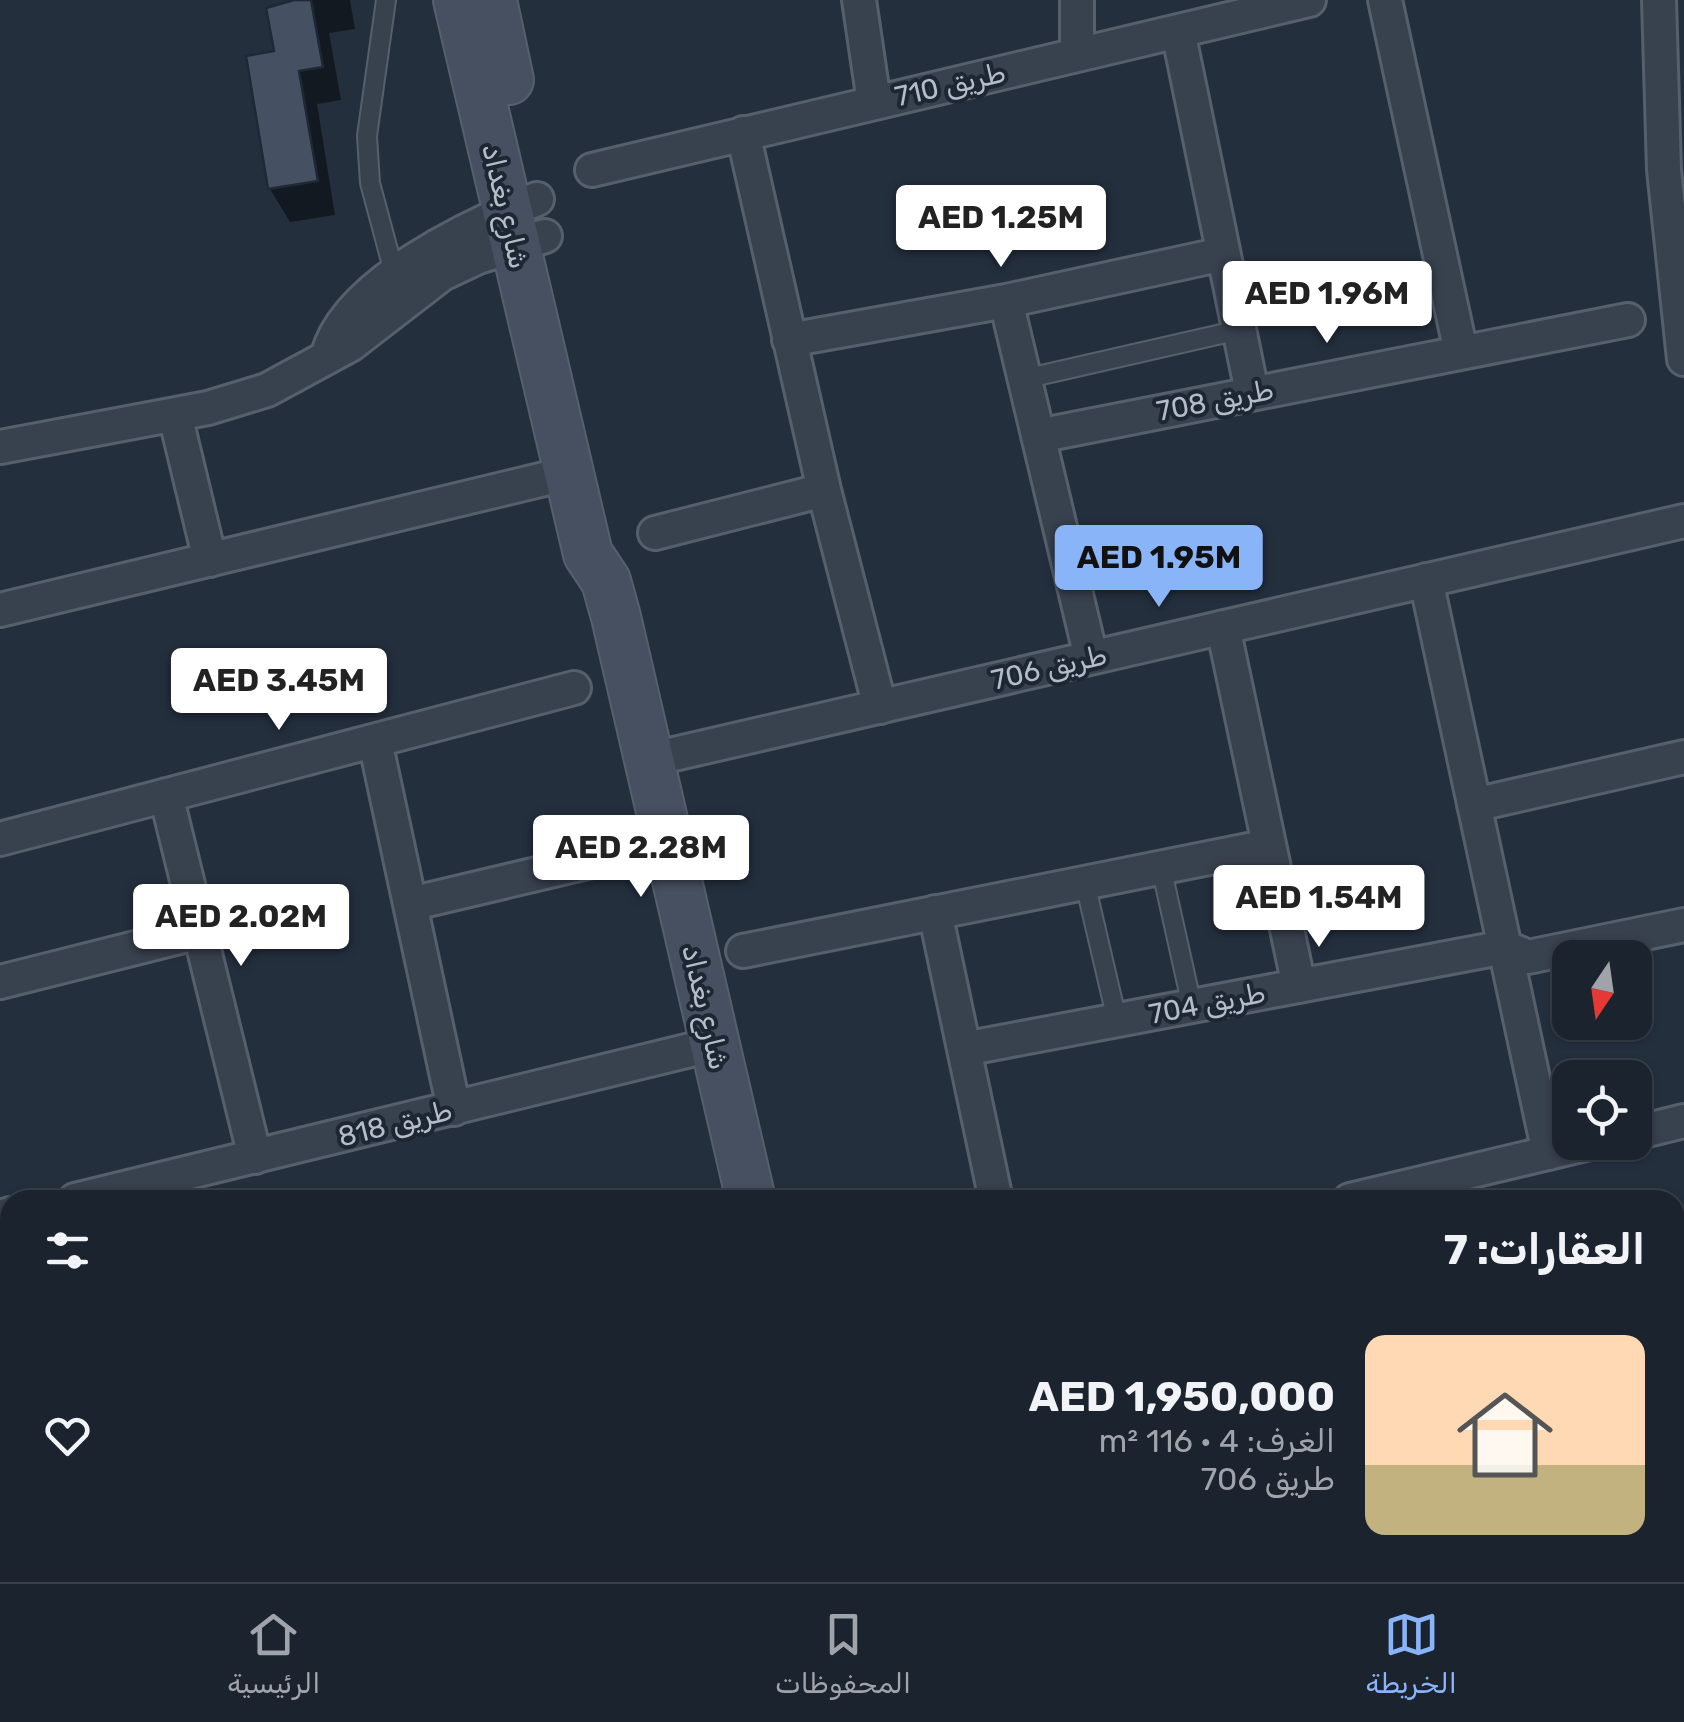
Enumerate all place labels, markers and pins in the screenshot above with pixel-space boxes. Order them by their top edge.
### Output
pin: AED 1.25M [887,185,1115,270]
pin: AED 1.96M [1213,261,1441,346]
pin: AED 1.95M [1045,525,1273,610]
pin: AED 3.45M [165,648,393,733]
pin: AED 2.28M [527,815,755,900]
pin: AED 1.54M [1205,865,1433,950]
pin: AED 2.02M [127,884,355,969]

